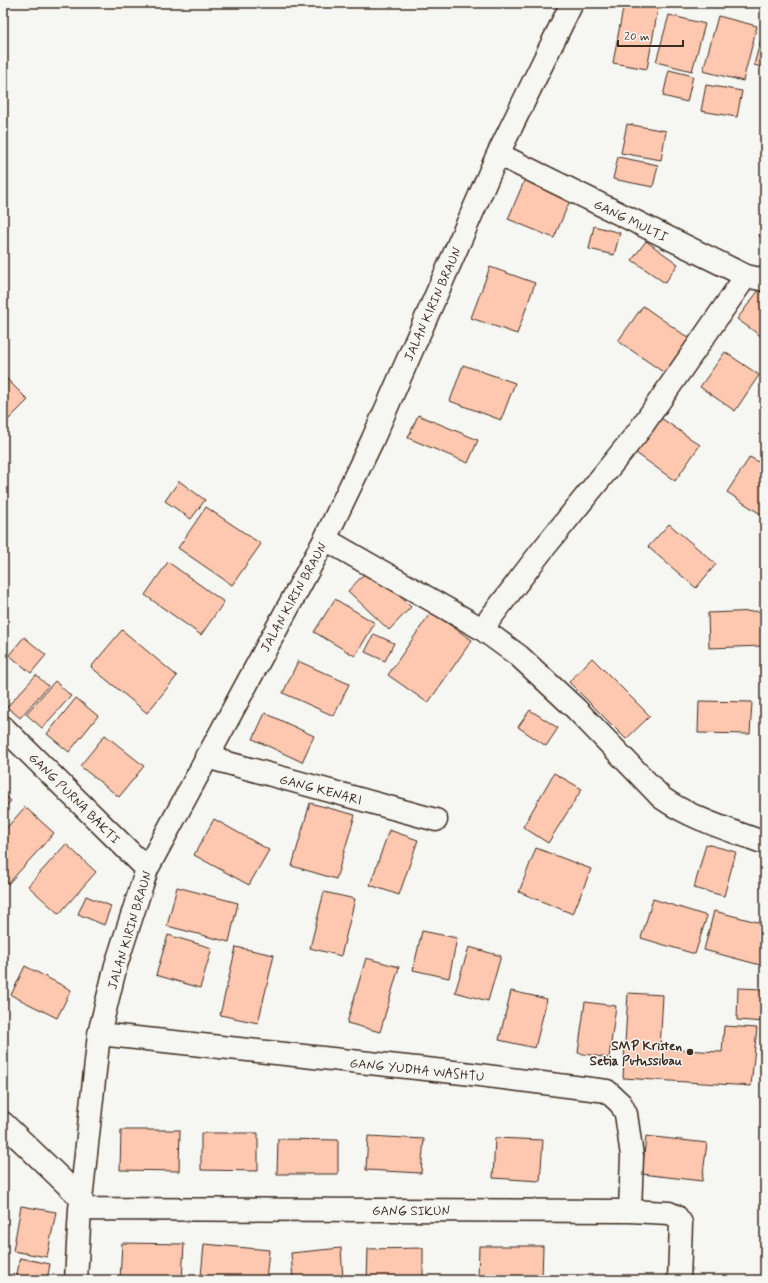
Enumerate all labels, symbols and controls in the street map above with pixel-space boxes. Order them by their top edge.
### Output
scale bar [618,22,683,48]
text: 20 m [624,29,650,45]
street label: GANG MULTI [591,196,671,247]
street label: JALAN KIRIN BRAUN [401,245,466,364]
street label: JALAN KIRIN BRAUN [257,539,332,656]
street label: GANG PURNA BAKTI [25,750,123,849]
street label: GANG KENARI [278,771,364,810]
street label: JALAN KIRIN BRAUN [104,869,157,992]
place label: SMP Kristen Setia Putussibau [590,1038,682,1070]
marker: SMP Kristen Setia Putussibau [685,1047,695,1057]
street label: GANG YUDHA WASHTU [349,1055,485,1086]
street label: GANG SIKUN [372,1203,451,1220]

